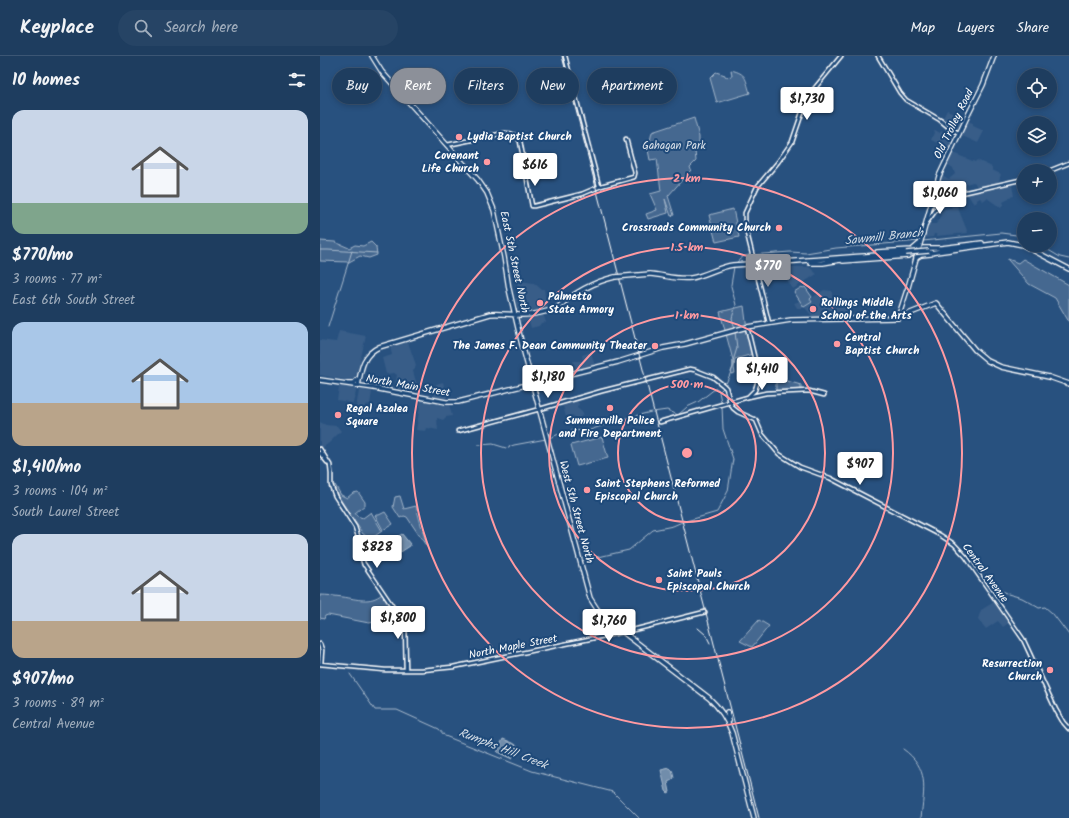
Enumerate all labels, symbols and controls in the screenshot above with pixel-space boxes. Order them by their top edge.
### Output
search box [118,10,398,46]
text: Keyplace [20,13,94,43]
text: Search here [164,16,238,40]
icon: search [132,17,154,39]
text: Map [911,17,935,39]
text: Layers [957,17,995,39]
text: Share [1017,17,1049,39]
text: 10 homes [12,67,80,94]
chip: Buy [332,68,382,104]
chip: Rent [390,68,446,104]
chip: Filters [454,68,518,104]
chip: New [526,68,579,104]
chip: Apartment [587,68,677,104]
map controls [1017,68,1057,252]
button: locate [1017,68,1057,108]
icon: filters [286,69,308,91]
street label: Old Trolley Road [929,86,979,162]
pin: $1,730 [774,87,840,121]
text: $1,730 [790,89,824,110]
button: layers [1017,116,1057,156]
place label: Lydia Baptist Church [467,128,572,146]
marker: Lydia Baptist Church [454,132,464,142]
icon: home [124,136,196,208]
park label: Gahagan Park [642,137,707,155]
place label: Covenant Life Church [422,147,480,178]
pin: $616 [511,153,559,187]
text: $616 [522,155,548,176]
marker: Covenant Life Church [482,157,492,167]
button: + [1017,164,1057,204]
text: 2 km [673,169,701,188]
pin: $1,060 [907,181,973,215]
text: $1,060 [922,183,958,204]
street label: East 5th Street North [494,209,534,315]
button: − [1017,212,1057,252]
place label: Crossroads Community Church [622,219,771,237]
marker: Crossroads Community Church [774,223,784,233]
water label: Sawmill Branch [844,223,926,251]
text: 1.5 km [671,238,704,257]
text: $770/mo [12,242,73,269]
pin: $770 [744,254,792,288]
text: $770 [755,256,781,277]
text: 3 rooms · 77 m² [12,269,102,290]
place label: Palmetto State Armory [548,288,614,319]
text: East 6th South Street [12,290,135,311]
place label: Rollings Middle School of the Arts [821,294,913,325]
marker: Palmetto State Armory [535,298,545,308]
marker: Rollings Middle School of the Arts [808,304,818,314]
text: 1 km [675,306,699,325]
place label: Central Baptist Church [845,329,919,360]
place label: The James F. Dean Community Theater [453,337,648,355]
marker: Central Baptist Church [832,339,842,349]
marker: The James F. Dean Community Theater [650,341,660,351]
icon: home [124,348,196,420]
pin: $1,410 [729,357,795,391]
text: $1,410 [746,359,778,380]
pin: $1,180 [515,365,581,399]
text: $1,180 [531,367,565,388]
street label: North Main Street [364,370,452,402]
text: 500 m [670,375,704,394]
place label: Regal Azalea Square [346,400,408,431]
marker: Summerville Police and Fire Department [605,403,615,413]
marker: Regal Azalea Square [333,410,343,420]
place label: Summerville Police and Fire Department [559,412,662,443]
centre of rings [680,446,694,460]
pin: $907 [836,452,884,486]
text: $1,410/mo [12,454,81,481]
text: $907 [846,454,874,475]
street label: West 5th Street North [554,459,598,566]
place label: Saint Stephens Reformed Episcopal Church [595,475,721,506]
text: 3 rooms · 104 m² [12,481,107,502]
marker: Saint Stephens Reformed Episcopal Church [582,485,592,495]
text: South Laurel Street [12,502,119,523]
pin: $828 [353,535,401,569]
text: $828 [362,537,392,558]
street label: Central Avenue [957,539,1013,607]
icon: home [124,560,196,632]
place label: Saint Pauls Episcopal Church [667,565,750,596]
marker: Saint Pauls Episcopal Church [654,575,664,585]
pin: $1,800 [365,606,431,640]
text: $1,800 [380,608,416,629]
pin: $1,760 [576,609,642,643]
text: $1,760 [592,611,626,632]
street label: North Maple Street [467,629,559,664]
place label: Resurrection Church [982,655,1042,686]
marker: Resurrection Church [1045,665,1055,675]
text: $907/mo [12,666,74,693]
text: 3 rooms · 89 m² [12,693,104,714]
text: Central Avenue [12,714,95,735]
water label: Rumphs Hill Creek [456,723,552,775]

